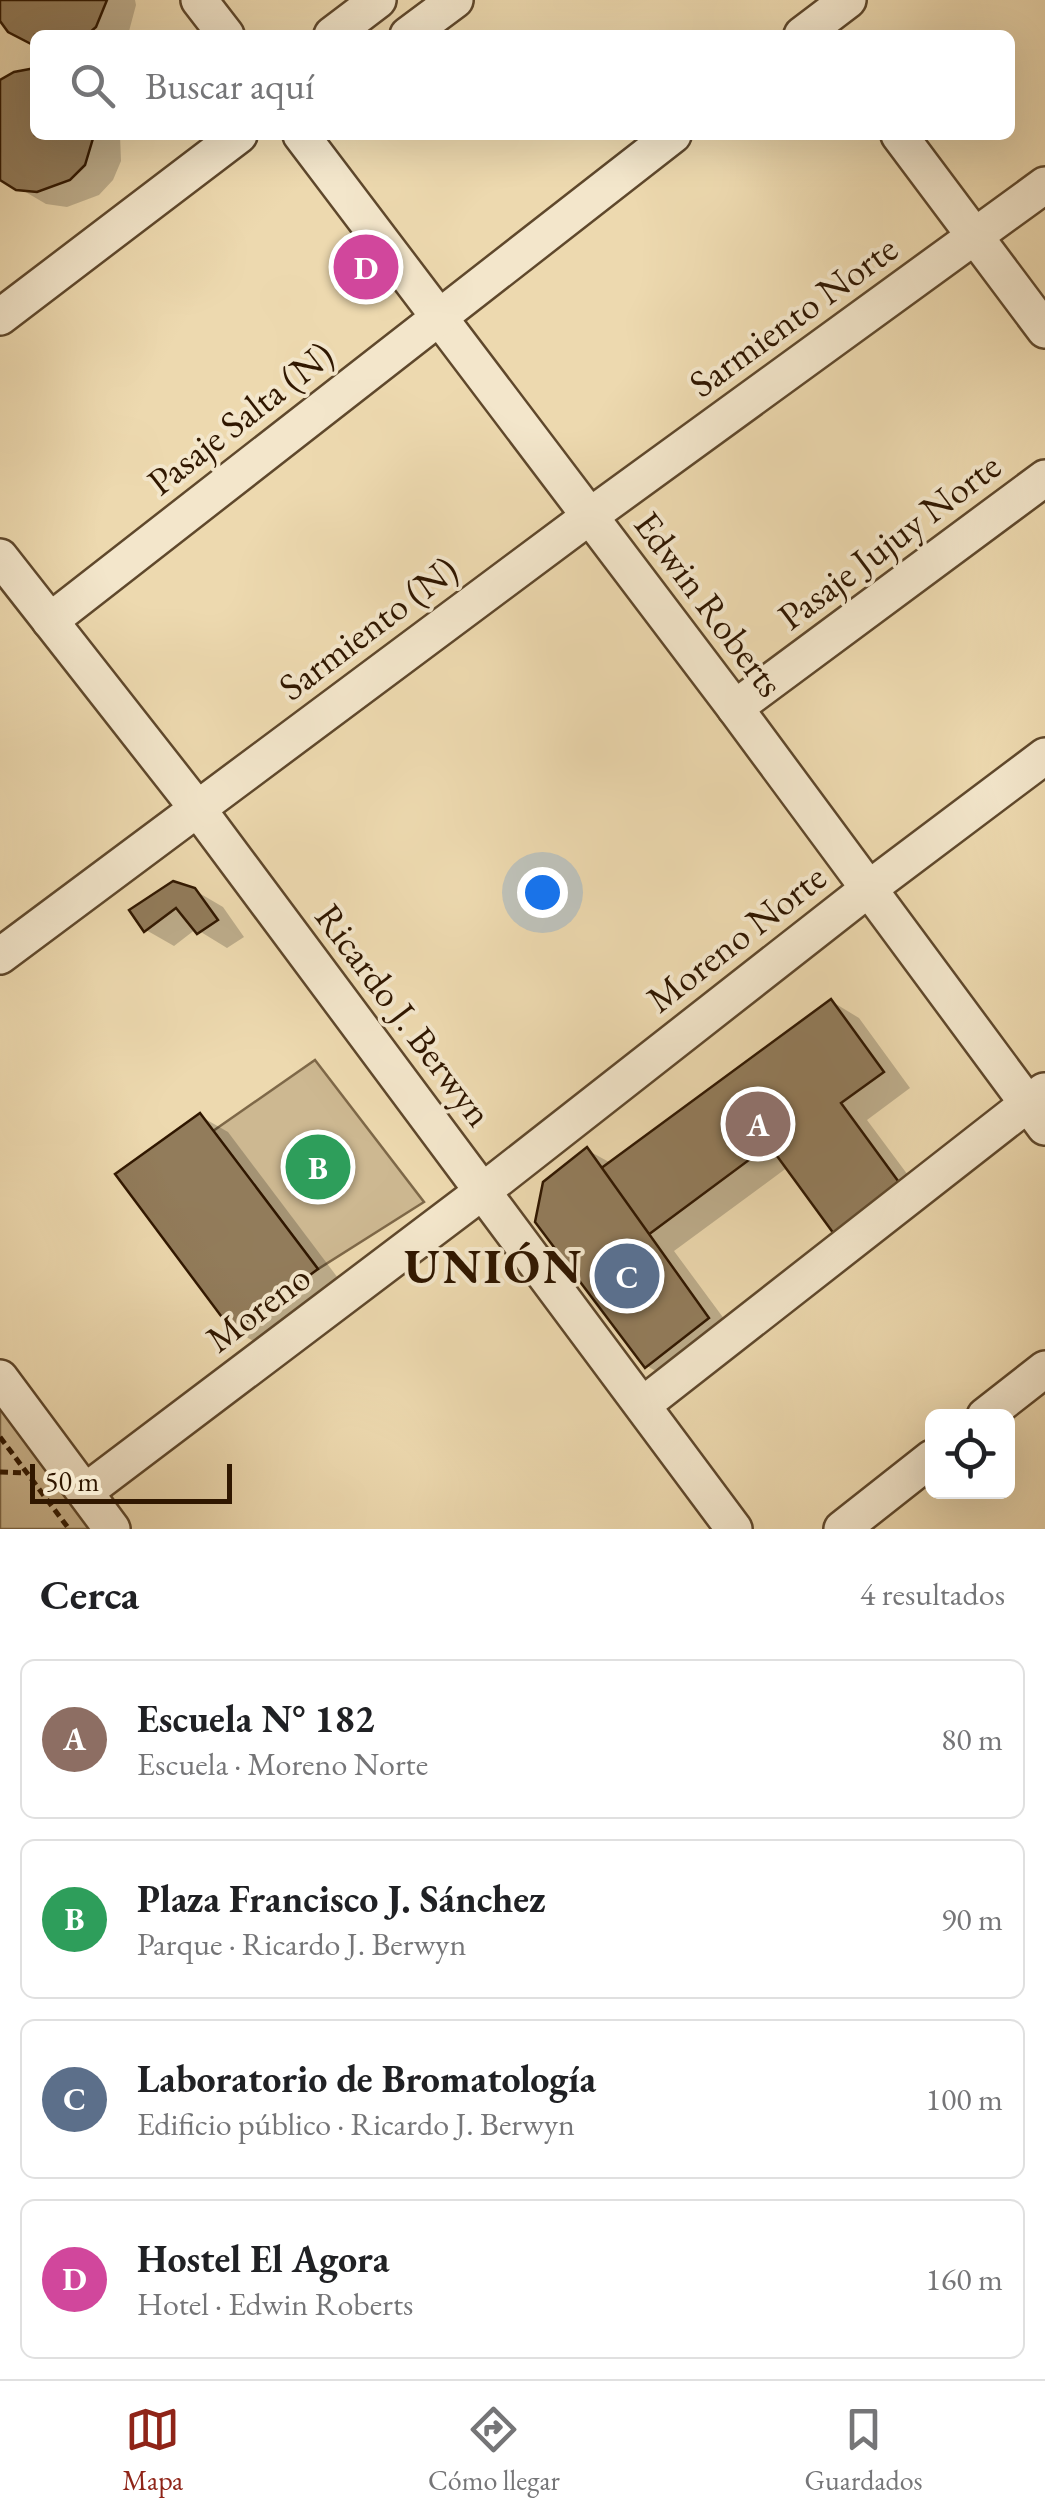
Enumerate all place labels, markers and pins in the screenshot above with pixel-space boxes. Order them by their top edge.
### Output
pin: D [334,230,398,304]
pin: A [726,1086,790,1162]
pin: B [286,1130,350,1204]
pin: C [594,1238,660,1314]

